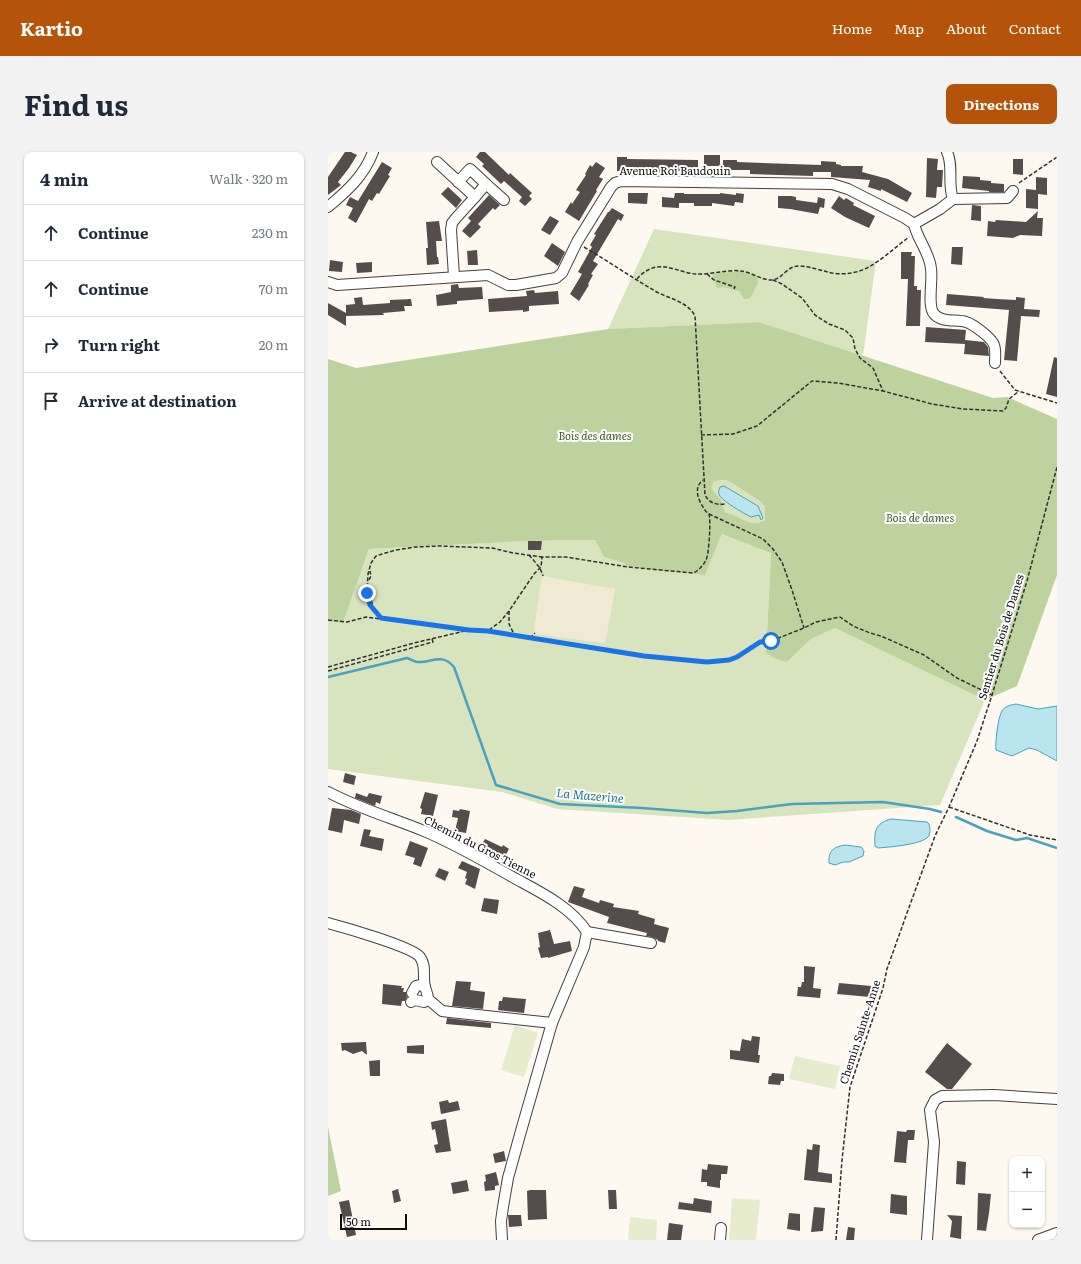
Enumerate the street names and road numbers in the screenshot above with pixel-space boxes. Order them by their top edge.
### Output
street label: Avenue Roi Baudouin [619,162,731,178]
street label: Sentier du Bois de Dames [973,572,1027,701]
street label: Chemin du Gros Tienne [422,811,540,882]
street label: Chemin Sainte-Anne [835,977,884,1086]

